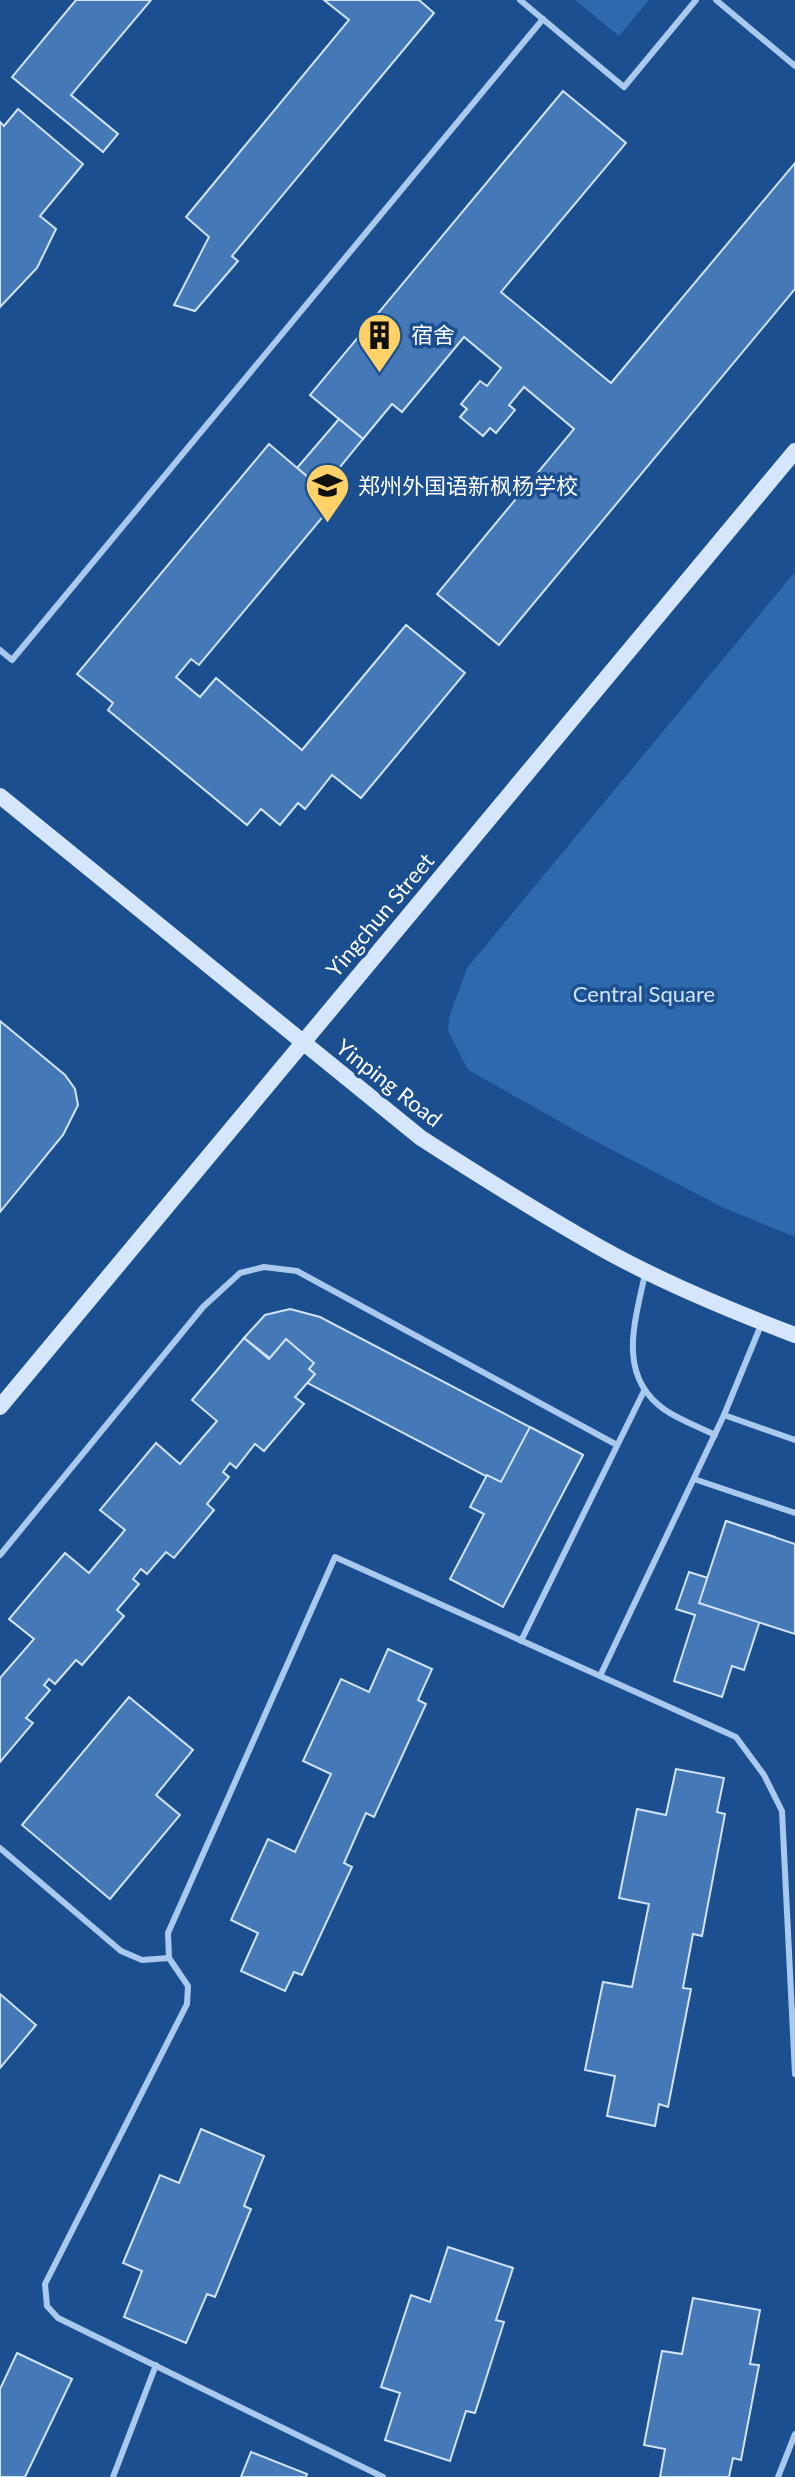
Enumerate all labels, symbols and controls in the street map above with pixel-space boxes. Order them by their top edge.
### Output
building icon: 宿舍 [356,311,404,374]
place label: 宿舍 [411,321,455,348]
school or university icon: 郑州外国语新枫杨学校 [303,462,351,525]
place label: 郑州外国语新枫杨学校 [358,472,578,499]
street label: Yingchun Street [320,847,439,982]
park label: Central Square [573,980,715,1007]
street label: Yinping Road [331,1033,448,1132]

